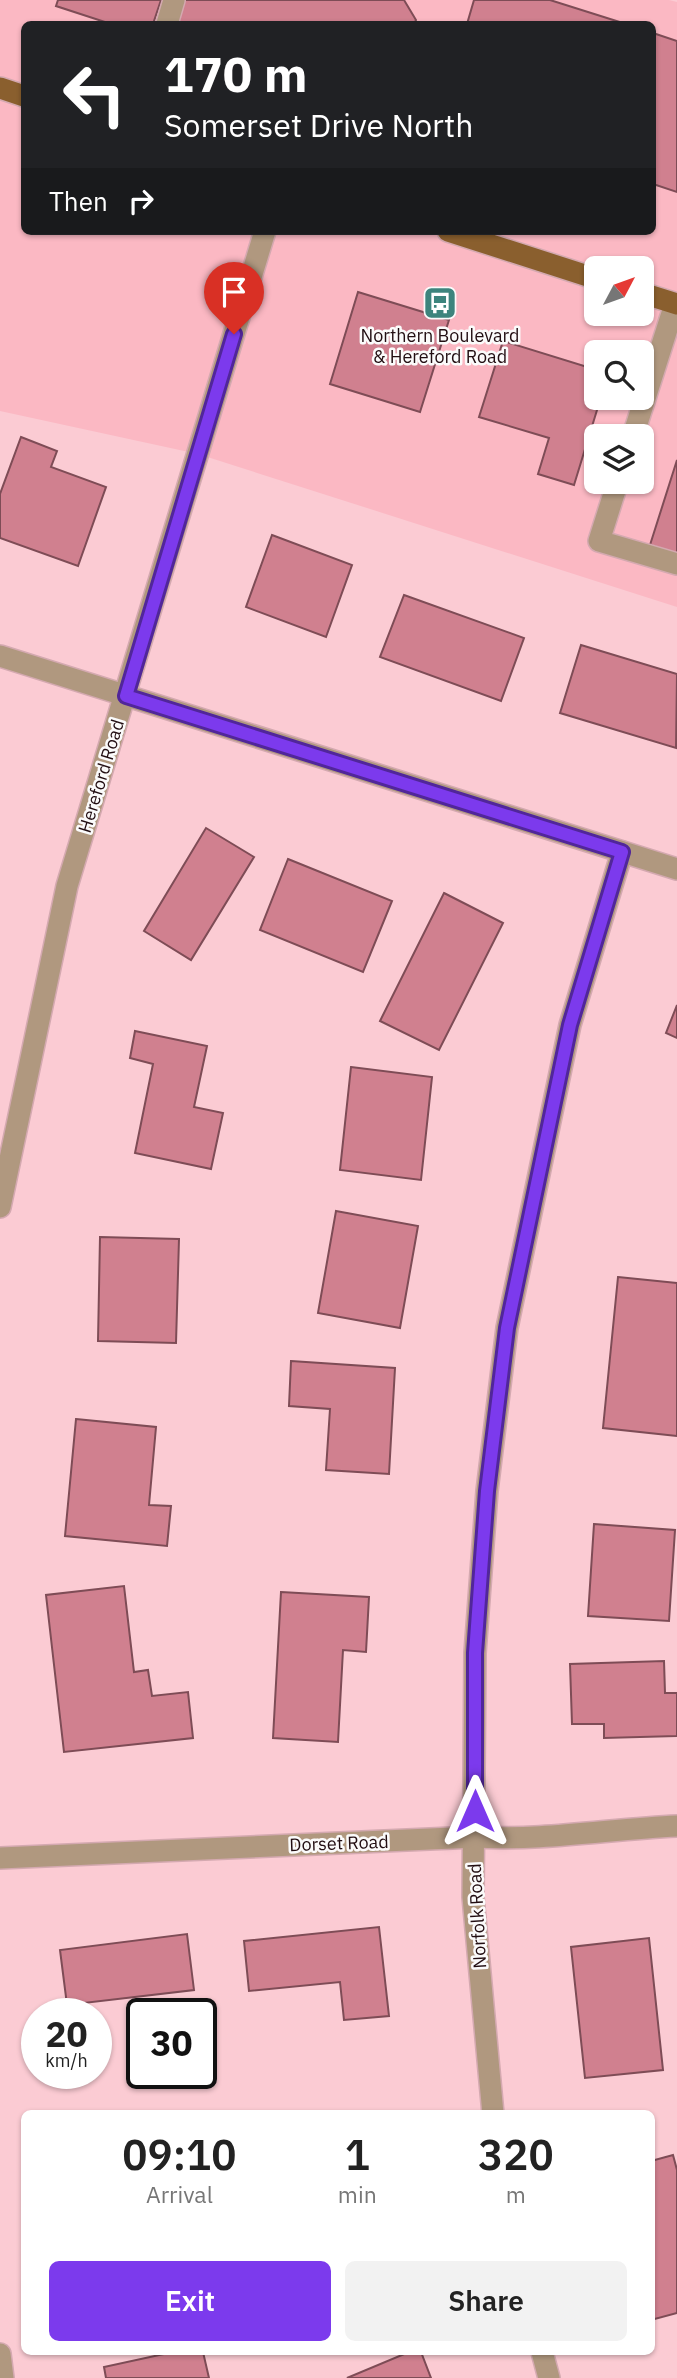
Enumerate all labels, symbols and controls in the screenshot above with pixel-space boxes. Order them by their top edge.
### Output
text: 170 m [164,42,308,105]
icon: left [49,49,140,140]
text: Somerset Drive North [164,104,473,146]
icon: right [122,182,160,220]
text: Then [49,184,108,218]
north arrow [584,256,654,326]
map controls [584,256,654,494]
pin [204,262,264,334]
icon: arrive [215,273,253,311]
bus stop icon: Northern Boulevard & Hereford Road [421,284,459,322]
place label: Northern Boulevard & Hereford Road [361,324,519,368]
button: search [584,340,654,410]
button: layers [584,424,654,494]
street label: Hereford Road [73,716,129,836]
position arrow [438,1774,512,1848]
street label: Dorset Road [289,1830,389,1856]
street label: Norfolk Road [463,1863,491,1969]
speed limit sign: 30 [126,1998,217,2089]
text: 20 [45,2011,88,2057]
text: km/h [45,2049,88,2072]
text: 09:10 [122,2127,237,2182]
text: 1 [345,2127,370,2182]
text: 320 [478,2127,554,2182]
text: Arrival [146,2179,213,2209]
text: min [338,2179,377,2209]
text: m [506,2179,526,2209]
button: Exit [49,2261,331,2341]
button: Share [345,2261,627,2341]

